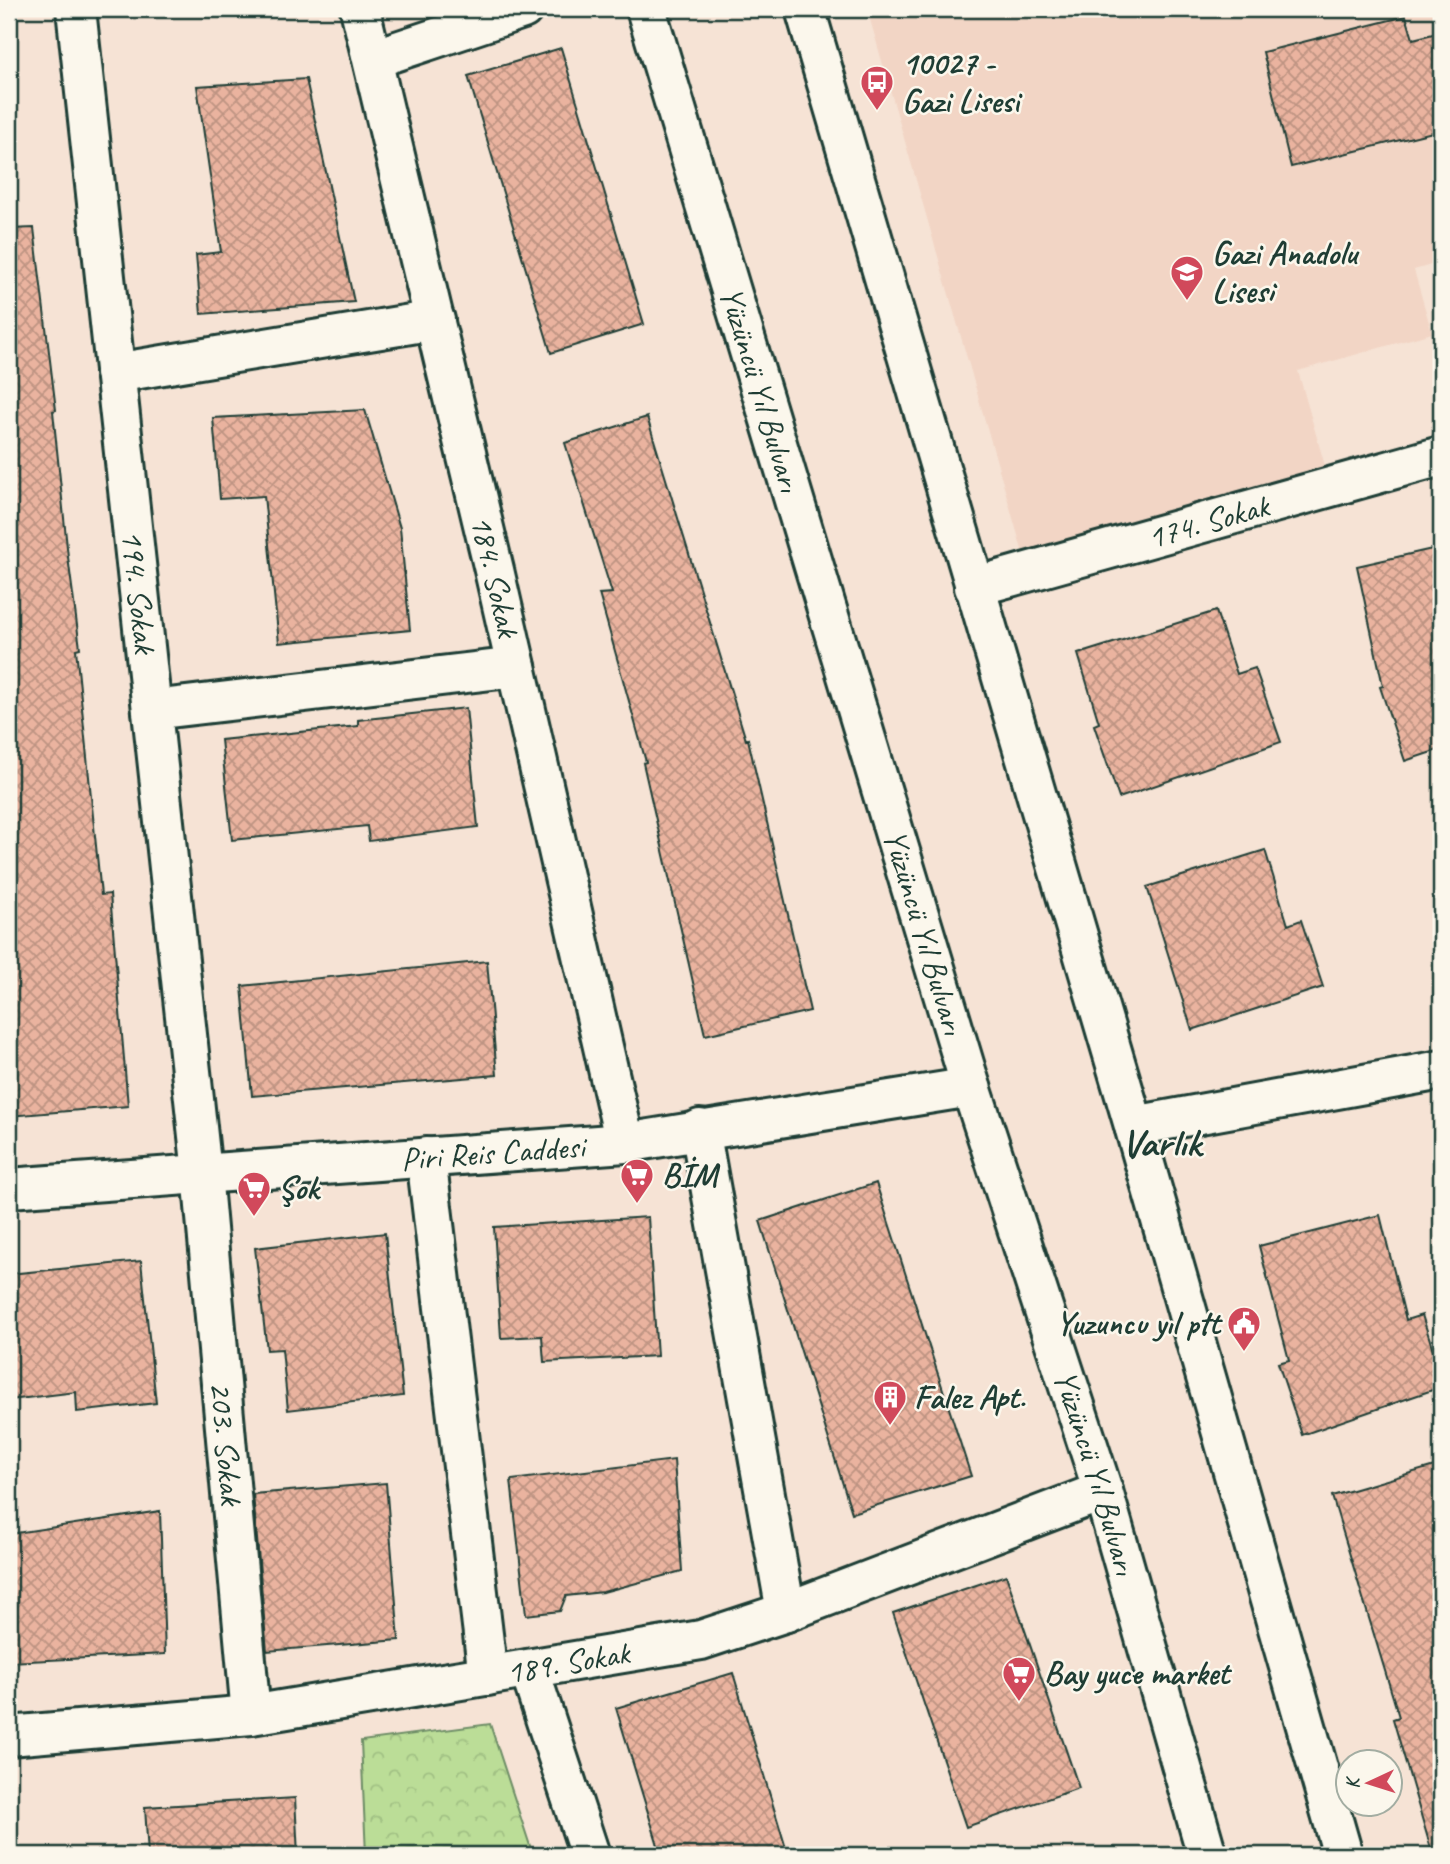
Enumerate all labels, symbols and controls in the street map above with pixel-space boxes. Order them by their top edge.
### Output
place label: 10027 - Gazi Lisesi [902,42,1024,122]
bus stop icon: 10027 - Gazi Lisesi [858,63,896,112]
place label: Gazi Anadolu Lisesi [1212,232,1360,312]
school or university icon: Gazi Anadolu Lisesi [1168,253,1206,302]
street label: Yüzüncü Yıl Bulvarı [710,282,812,498]
street label: 174. Sokak [1143,484,1275,558]
street label: 184. Sokak [461,511,530,643]
street label: 194. Sokak [112,528,167,657]
street label: Yüzüncü Yıl Bulvarı [874,825,975,1041]
district label: Varlık [1121,1118,1205,1168]
street label: Piri Reis Caddesi [400,1125,590,1180]
place label: BİM [662,1154,720,1196]
supermarket icon: BİM [618,1156,656,1205]
place label: Şok [278,1167,321,1209]
supermarket icon: Şok [235,1169,273,1218]
place label: Yuzuncu yıl ptt [1056,1302,1223,1344]
public building icon: Yuzuncu yıl ptt [1225,1304,1263,1353]
street label: Yüzüncü Yıl Bulvarı [1044,1365,1147,1581]
place label: Falez Apt. [914,1376,1026,1418]
building icon: Falez Apt. [871,1378,909,1427]
street label: 203. Sokak [200,1380,253,1509]
street label: 189. Sokak [503,1631,634,1693]
place label: Bay yuce market [1044,1652,1232,1694]
supermarket icon: Bay yuce market [1000,1654,1038,1703]
north arrow [1334,1748,1404,1818]
text: K [1340,1774,1365,1790]

